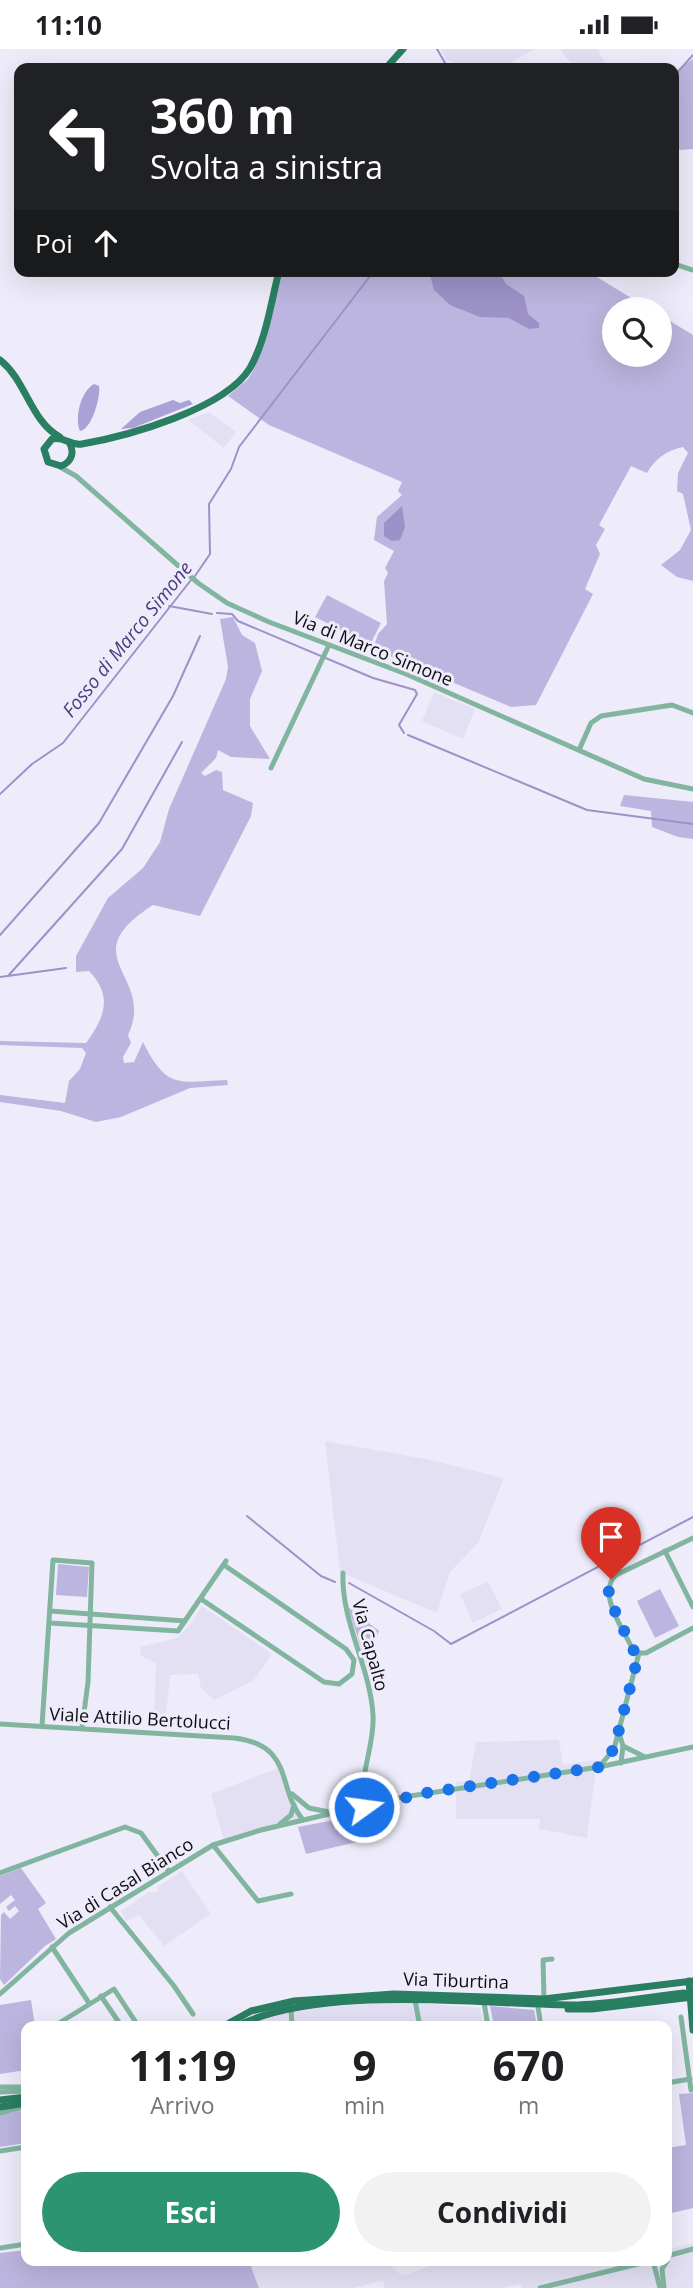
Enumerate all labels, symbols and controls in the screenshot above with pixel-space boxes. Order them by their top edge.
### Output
text: 11:10 [35,7,102,43]
text: 360 m [150,82,295,148]
icon: left [35,91,126,182]
text: Svolta a sinistra [150,145,383,188]
icon: ahead [87,224,125,262]
text: Poi [35,225,73,261]
map controls [602,297,672,367]
button: search [602,297,672,367]
water label: Fosso di Marco Simone [56,556,198,722]
street label: Via di Marco Simone [289,605,457,691]
pin [581,1507,641,1579]
icon: arrive [592,1518,630,1556]
street label: Via Capalto [347,1596,395,1694]
street label: Viale Attilio Bertolucci [49,1701,231,1735]
position arrow [327,1770,401,1844]
street label: Via di Casal Bianco [52,1831,198,1935]
street label: Via Tiburtina [403,1966,509,1994]
text: 11:19 [128,2036,236,2093]
text: 9 [352,2036,377,2093]
text: 670 [493,2036,565,2093]
text: Arrivo [150,2089,215,2121]
text: min [344,2089,385,2121]
text: m [518,2089,539,2121]
button: Esci [42,2172,340,2252]
button: Condividi [354,2172,651,2252]

